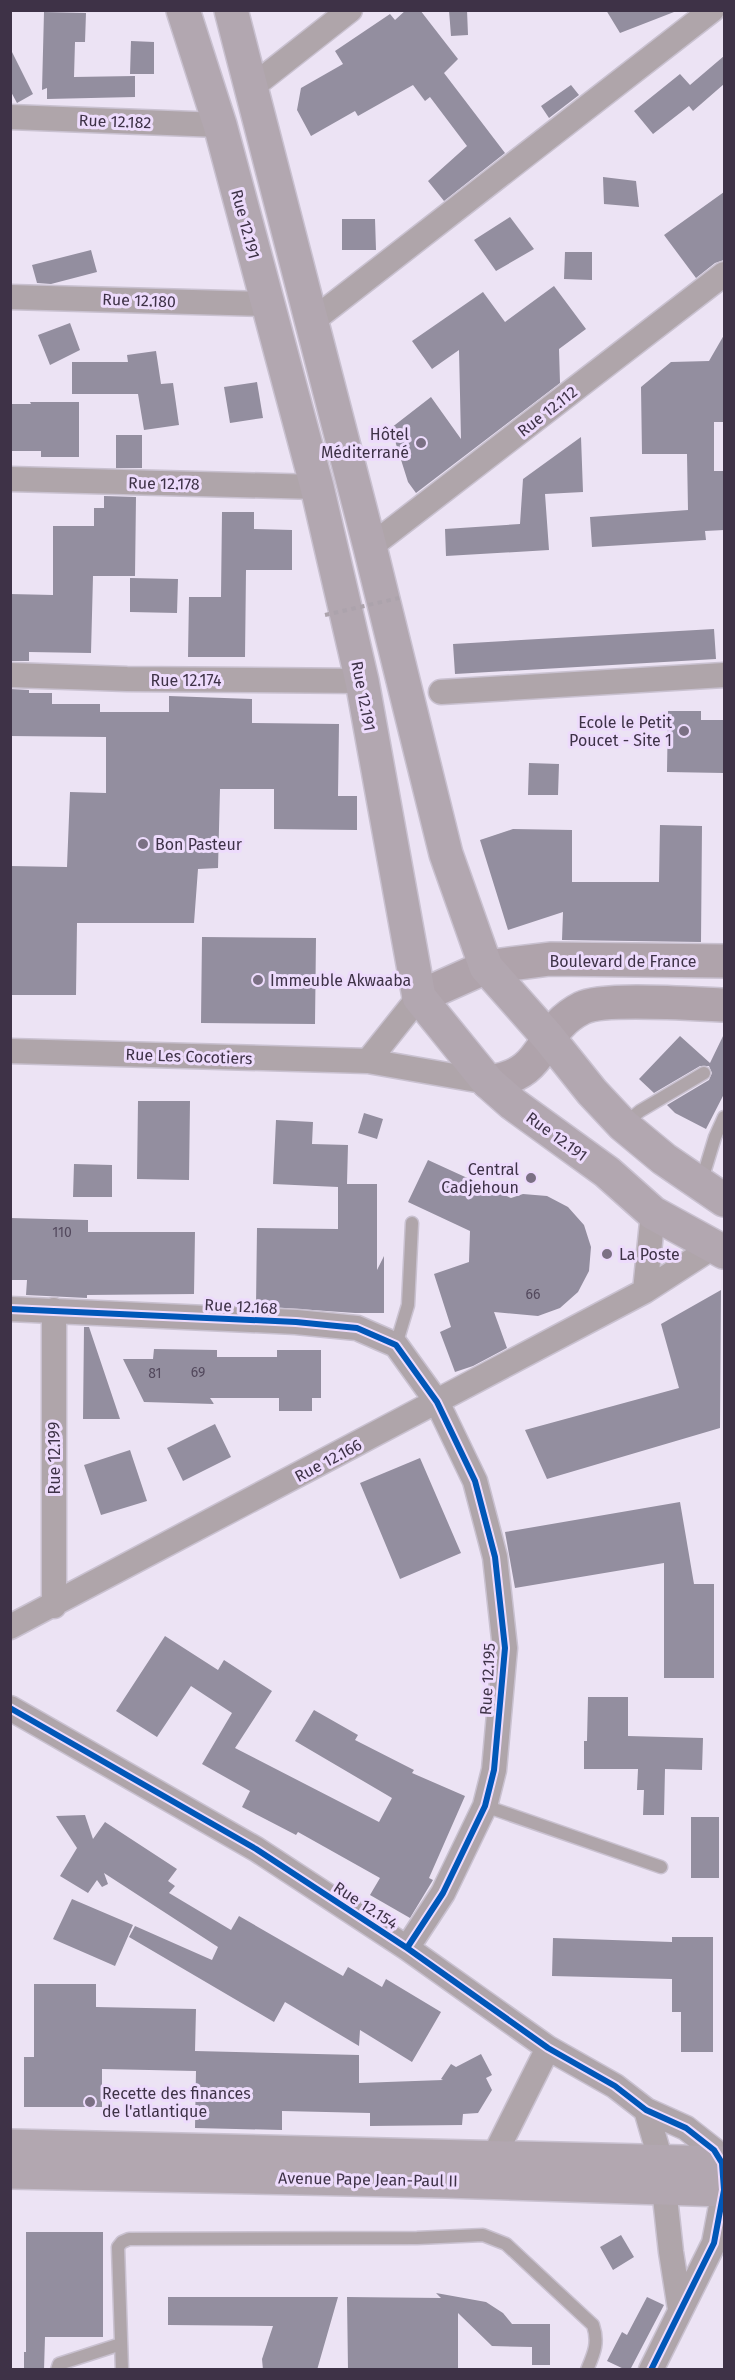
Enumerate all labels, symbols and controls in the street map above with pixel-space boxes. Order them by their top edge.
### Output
street label: Rue 12.182 [78,111,152,132]
street label: Rue 12.191 [227,187,264,261]
street label: Rue 12.180 [102,290,176,311]
street label: Rue 12.112 [514,382,581,441]
place label: Hôtel Méditerrané [321,425,409,462]
marker: Hôtel Méditerrané [414,436,428,450]
street label: Rue 12.178 [128,473,200,494]
street label: Rue 12.191 [347,659,380,733]
street label: Rue 12.174 [151,671,222,690]
place label: Ecole le Petit Poucet - Site 1 [569,713,672,750]
marker: Ecole le Petit Poucet - Site 1 [677,724,691,738]
place label: Bon Pasteur [155,835,243,854]
marker: Bon Pasteur [136,837,150,851]
street label: Boulevard de France [549,952,697,971]
place label: Immeuble Akwaaba [270,971,411,990]
marker: Immeuble Akwaaba [251,973,265,987]
street label: Rue Les Cocotiers [125,1045,253,1068]
street label: Rue 12.191 [522,1108,591,1165]
place label: Central Cadjehoun [441,1160,519,1197]
marker: Central Cadjehoun [524,1171,538,1185]
house number: 110 [52,1224,72,1241]
place label: La Poste [619,1245,680,1264]
marker: La Poste [600,1247,614,1261]
house number: 66 [526,1286,540,1303]
street label: Rue 12.168 [204,1295,278,1318]
house number: 69 [191,1364,205,1381]
house number: 81 [148,1365,162,1382]
street label: Rue 12.199 [45,1422,64,1494]
street label: Rue 12.166 [292,1435,365,1486]
street label: Rue 12.195 [476,1642,499,1716]
street label: Rue 12.154 [330,1878,402,1933]
place label: Recette des finances de l'atlantique [102,2084,251,2121]
marker: Recette des finances de l'atlantique [83,2095,97,2109]
street label: Avenue Pape Jean-Paul II [278,2168,458,2191]

